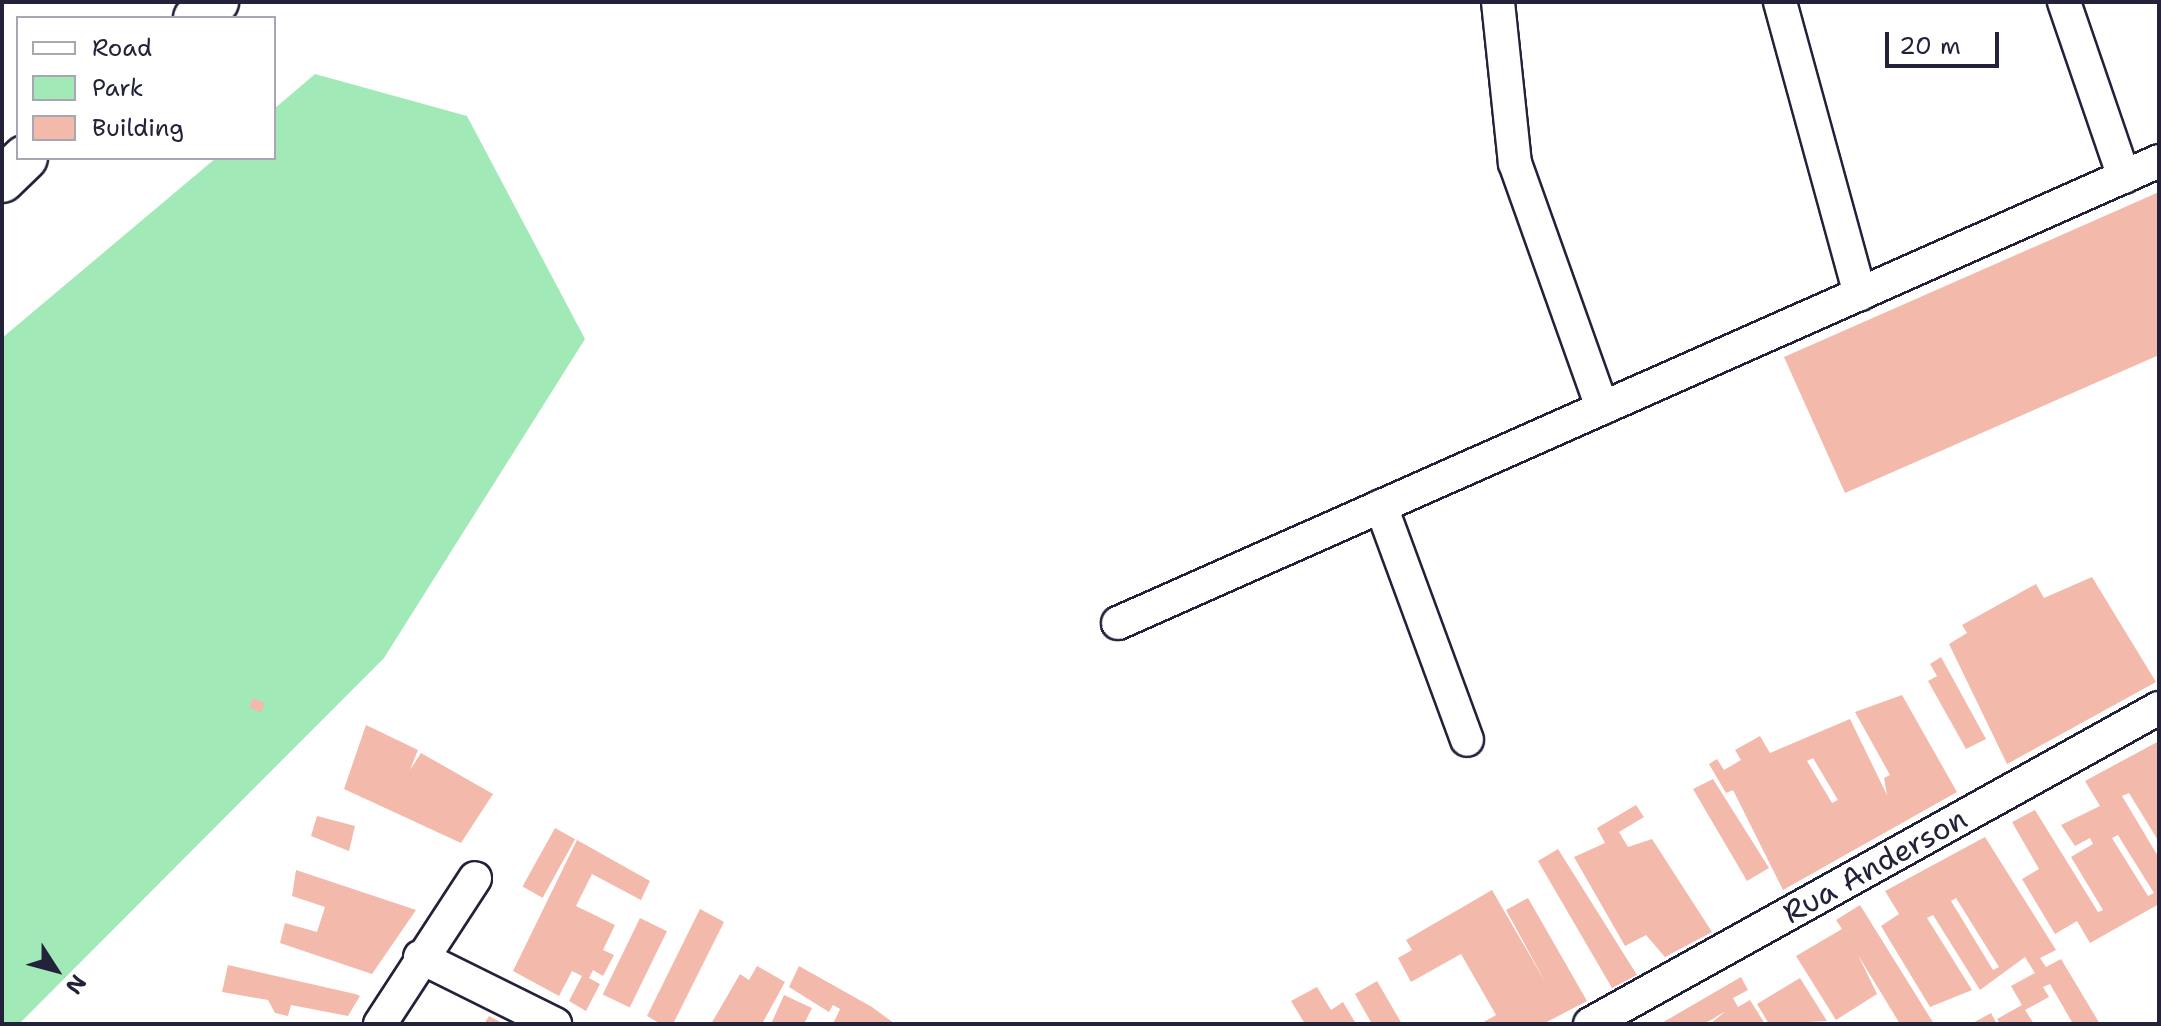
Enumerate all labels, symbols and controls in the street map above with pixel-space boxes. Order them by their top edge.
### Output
legend [16,16,276,160]
scale bar [1889,16,2003,66]
text: 20 m [1899,30,1961,62]
text: Road [92,32,152,64]
text: Park [92,72,144,104]
text: Building [92,112,184,144]
street label: Rua Anderson [1777,801,1973,931]
north arrow [16,930,96,1010]
text: N [59,969,93,1000]

